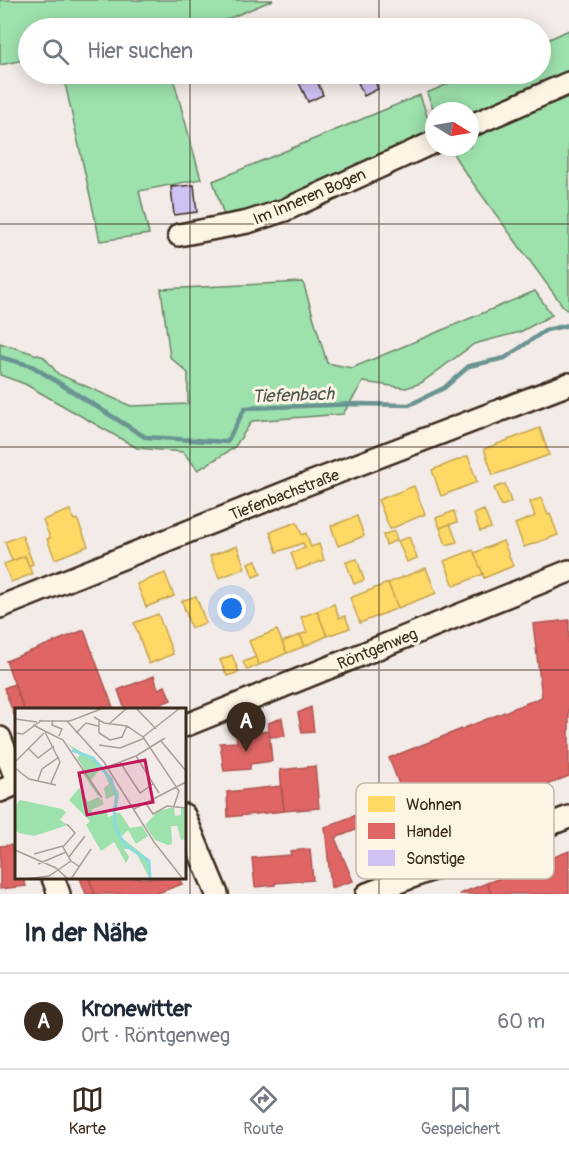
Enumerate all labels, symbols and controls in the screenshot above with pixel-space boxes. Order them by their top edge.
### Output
search box [18,18,551,84]
icon: search [39,35,72,68]
text: Hier suchen [87,37,193,65]
north arrow [425,102,479,156]
street label: Im Inneren Bogen [250,164,369,230]
water label: Tiefenbach [252,383,336,408]
street label: Tiefenbachstraße [227,465,342,525]
your location [217,594,246,623]
street label: Röntgenweg [334,624,420,674]
pin: A [226,702,266,752]
inset map [15,708,186,879]
legend [356,783,554,879]
text: Wohnen [406,795,461,815]
text: Handel [406,822,452,842]
text: Sonstige [406,849,465,869]
text: In der Nähe [24,917,147,949]
text: Kronewitter [81,995,192,1023]
text: A [37,1009,50,1034]
text: 60 m [498,1009,545,1034]
text: Ort · Röntgenweg [81,1023,230,1048]
tab: Karte [69,1083,106,1139]
tab: Route [243,1083,283,1139]
tab: Gespeichert [421,1083,500,1139]

